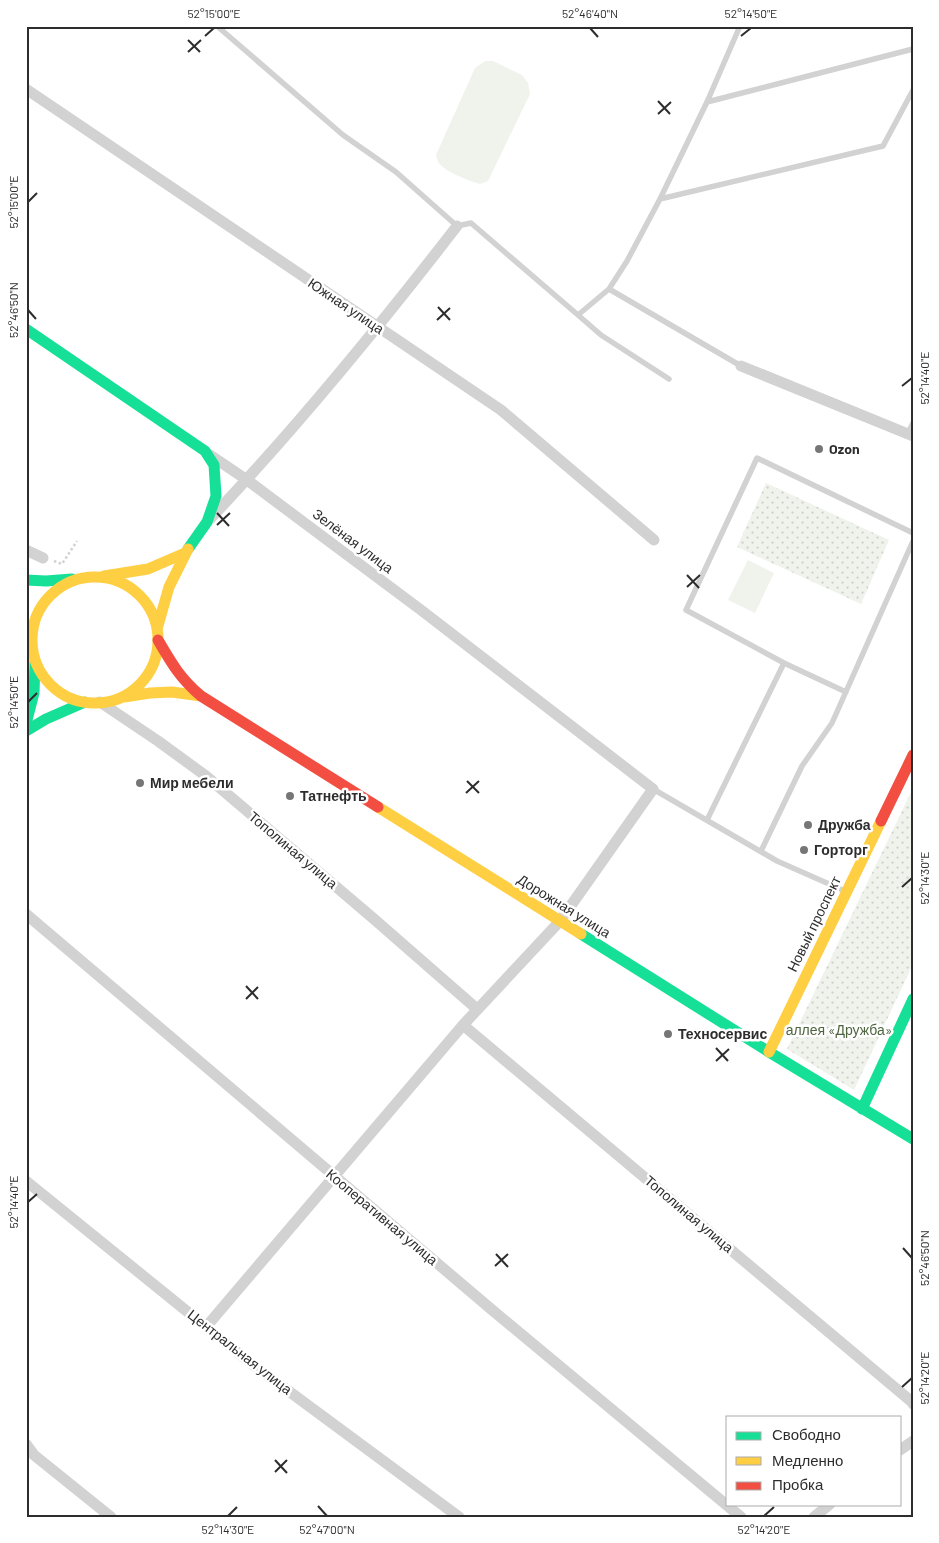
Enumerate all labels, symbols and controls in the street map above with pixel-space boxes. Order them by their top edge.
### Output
text: 52°15'00"E [187,6,241,20]
text: 52°46'40"N [562,6,618,20]
text: 52°14'50"E [725,6,777,20]
text: 52°15'00"E [6,175,20,229]
street label: Южная улица [305,274,388,337]
text: 52°46'50"N [6,282,20,338]
text: 52°14'40"E [917,351,931,405]
place label: Ozon [829,440,860,457]
marker: Ozon [813,443,825,455]
street label: Зелёная улица [310,505,397,576]
text: 52°14'50"E [6,676,20,728]
place label: Мир мебели [150,774,234,791]
marker: Мир мебели [134,777,146,789]
place label: Татнефть [300,787,367,804]
marker: Татнефть [284,790,296,802]
street label: Тополиная улица [245,808,341,892]
place label: Дружба [818,816,871,833]
marker: Дружба [802,819,814,831]
place label: Горторг [814,841,868,858]
marker: Горторг [798,844,810,856]
text: 52°14'30"E [917,852,931,904]
street label: Дорожная улица [515,870,614,941]
street label: Новый проспект [783,873,844,974]
park label: аллея «Дружба» [786,1021,892,1038]
place label: Техносервис [678,1025,767,1042]
marker: Техносервис [662,1028,674,1040]
street label: Кооперативная улица [323,1165,442,1268]
street label: Тополиная улица [641,1172,737,1256]
text: 52°14'40"E [6,1175,20,1229]
text: 52°46'50"N [917,1230,931,1286]
street label: Центральная улица [185,1306,296,1398]
text: 52°14'20"E [917,1351,931,1405]
legend [726,1416,902,1506]
text: Свободно [772,1425,841,1443]
text: Медленно [772,1451,843,1469]
text: Пробка [772,1475,824,1493]
text: 52°14'30"E [202,1522,254,1536]
text: 52°47'00"N [299,1522,355,1536]
text: 52°14'20"E [737,1522,791,1536]

